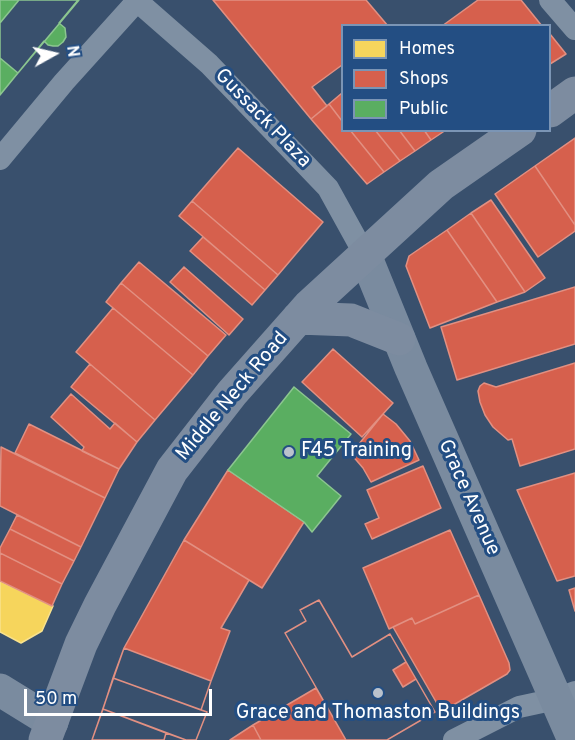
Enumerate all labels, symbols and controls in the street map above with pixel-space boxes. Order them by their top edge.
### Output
north arrow [24,24,84,84]
legend [341,24,551,132]
text: Homes [399,38,455,61]
text: N [61,44,83,59]
street label: Gussack Plaza [209,64,315,174]
text: Shops [399,68,449,91]
text: Public [399,98,449,121]
street label: Middle Neck Road [172,328,294,466]
street label: Grace Avenue [432,436,504,560]
place label: F45 Training [301,440,412,464]
marker: F45 Training [282,445,296,459]
scale bar [27,677,214,715]
marker: Grace and Thomaston Buildings [371,686,385,700]
text: 50 m [35,688,77,711]
place label: Grace and Thomaston Buildings [236,702,520,726]

